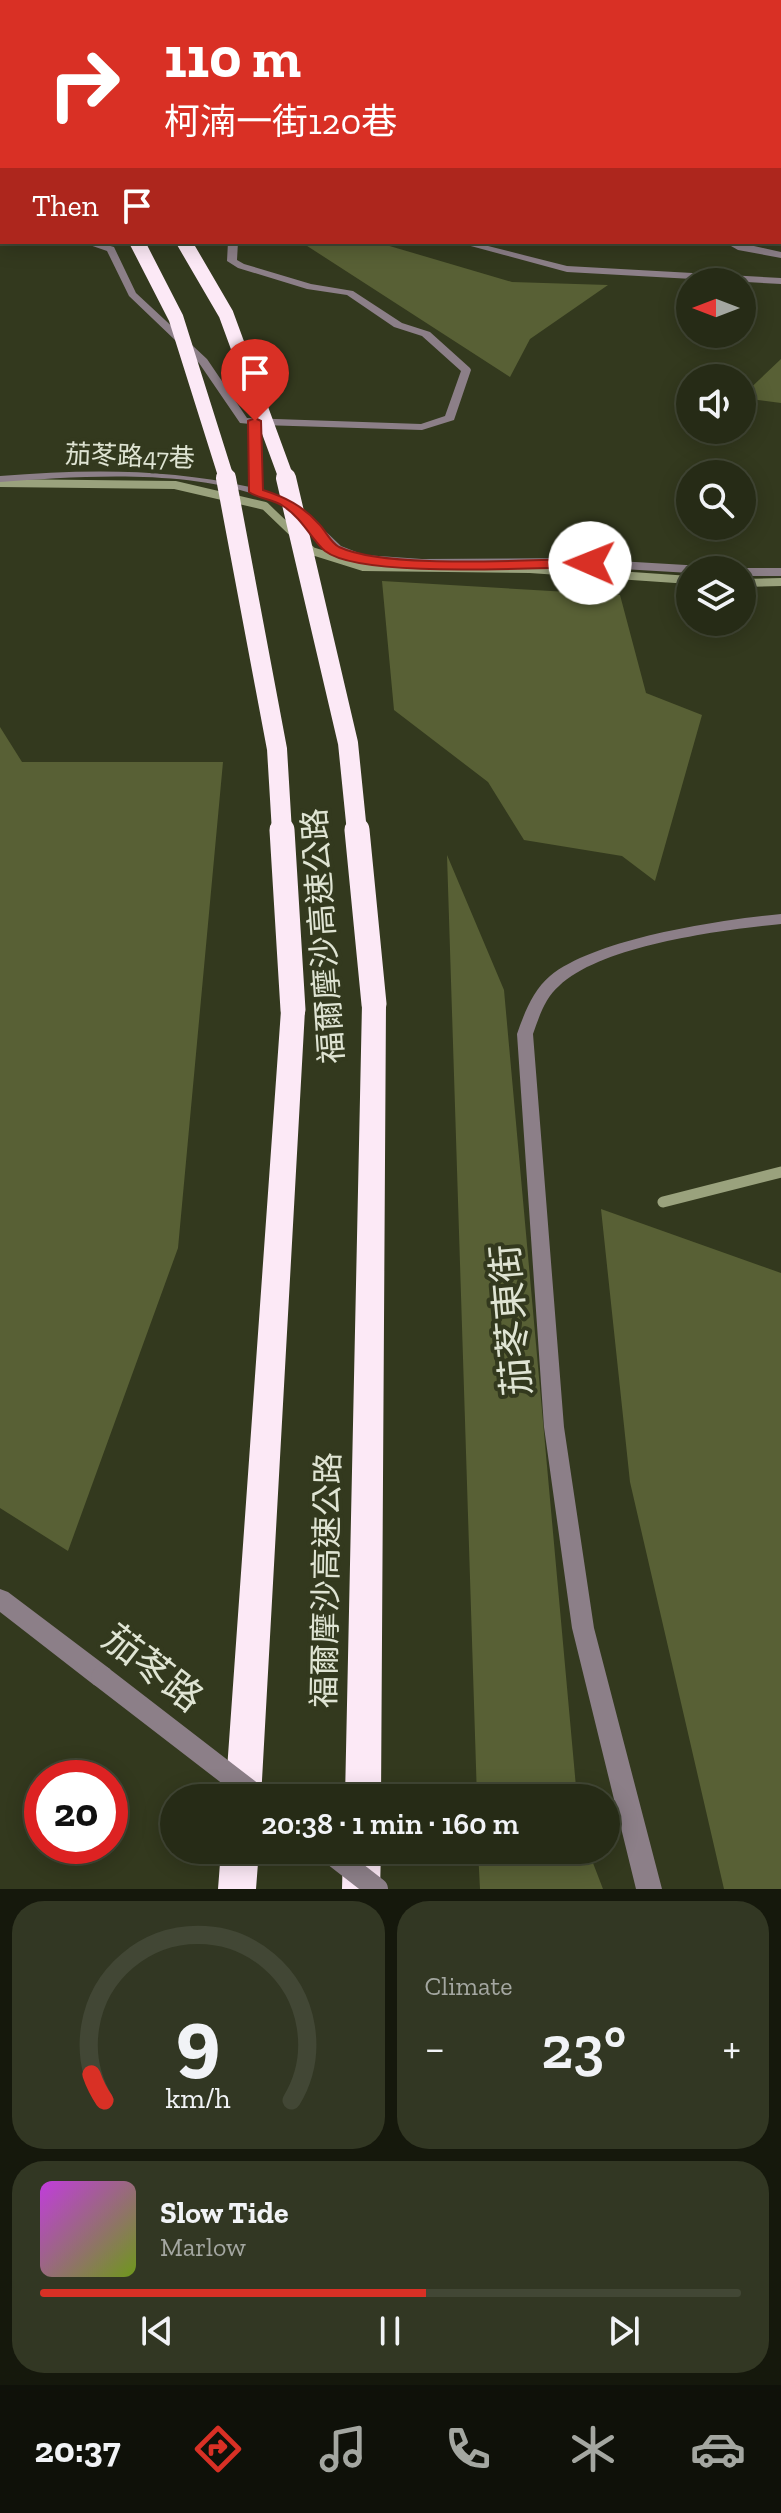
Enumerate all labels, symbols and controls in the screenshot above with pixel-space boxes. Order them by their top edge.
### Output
text: 110 m [164,24,301,91]
icon: right [32,32,136,136]
text: 柯湳一街120巷 [164,100,397,143]
icon: arrive [115,184,159,228]
text: Then [32,188,99,224]
north arrow [676,268,756,348]
map controls [676,268,756,636]
pin [221,339,289,421]
icon: arrive [233,351,277,395]
button: sound [676,364,756,444]
street label: 茄苳路47巷 [65,438,195,474]
button: search [676,460,756,540]
position arrow [548,521,632,605]
button: layers [676,556,756,636]
street label: 福爾摩沙高速公路 [295,807,351,1065]
street label: 茄苳東街 [481,1242,541,1398]
street label: 福爾摩沙高速公路 [305,1452,347,1708]
street label: 茄苳路 [94,1615,212,1721]
speed limit sign: 20 [24,1760,128,1864]
text: 20:38 · 1 min · 160 m [261,1806,519,1842]
text: Climate [425,1970,512,2002]
text: 9 [176,1988,221,2088]
text: 23° [541,2011,626,2083]
text: − [425,2021,445,2074]
text: + [722,2021,741,2074]
text: km/h [166,2081,231,2115]
text: Slow Tide [160,2195,288,2231]
text: Marlow [160,2231,246,2263]
icon: previous [135,2309,179,2353]
icon: pause [368,2309,412,2353]
icon: next [602,2309,646,2353]
icon: directions [190,2421,246,2477]
icon: music [315,2421,371,2477]
icon: phone [440,2421,496,2477]
icon: climate [565,2421,621,2477]
icon: car [690,2421,746,2477]
text: 20:37 [35,2428,121,2471]

